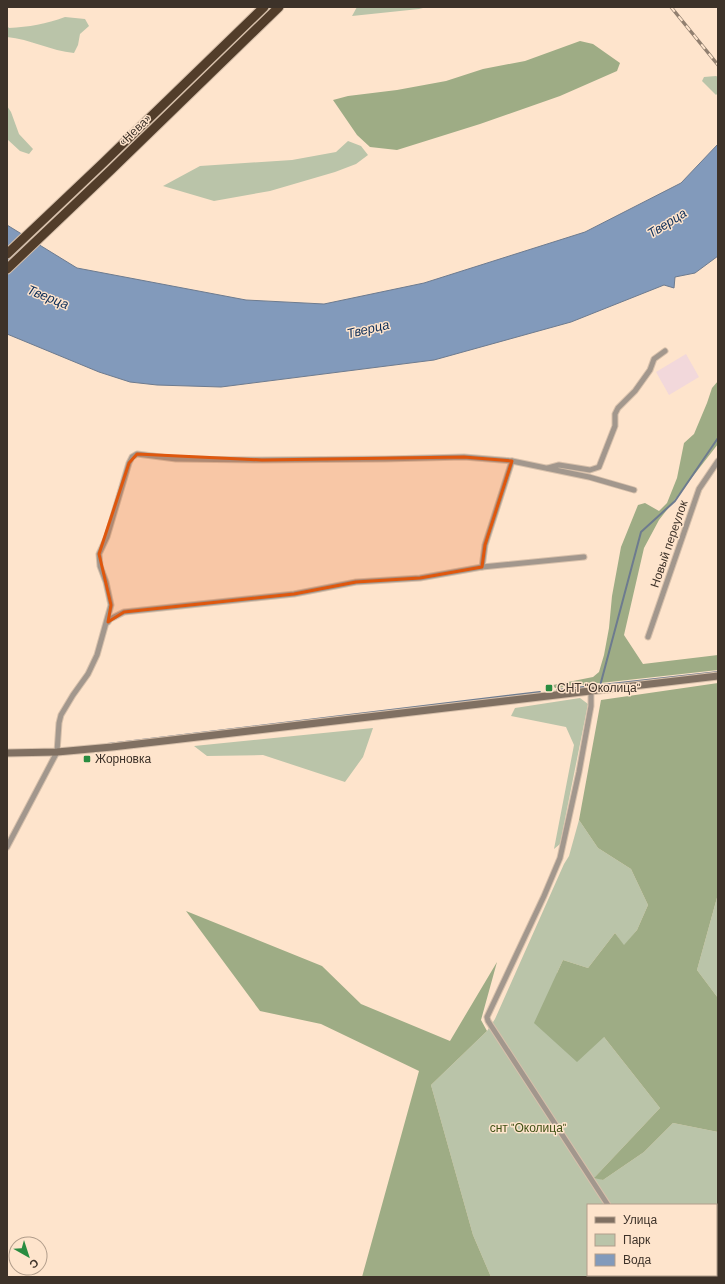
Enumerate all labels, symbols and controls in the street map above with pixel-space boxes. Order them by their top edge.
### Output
street label: «Нева» [115,111,155,149]
water label: Тверца [644,204,690,242]
water label: Тверца [25,281,71,313]
water label: Тверца [345,316,391,342]
street label: Новый переулок [647,497,692,590]
place label: СНТ "Околица" [557,680,641,696]
marker: СНТ "Околица" [544,683,554,693]
place label: Жорновка [95,751,151,767]
marker: Жорновка [82,754,92,764]
park label: снт "Околица" [490,1120,567,1136]
legend [587,1204,717,1276]
text: Улица [623,1212,657,1228]
text: Парк [623,1232,651,1248]
north arrow [8,1236,48,1276]
text: Вода [623,1252,651,1268]
text: С [27,1256,42,1272]

